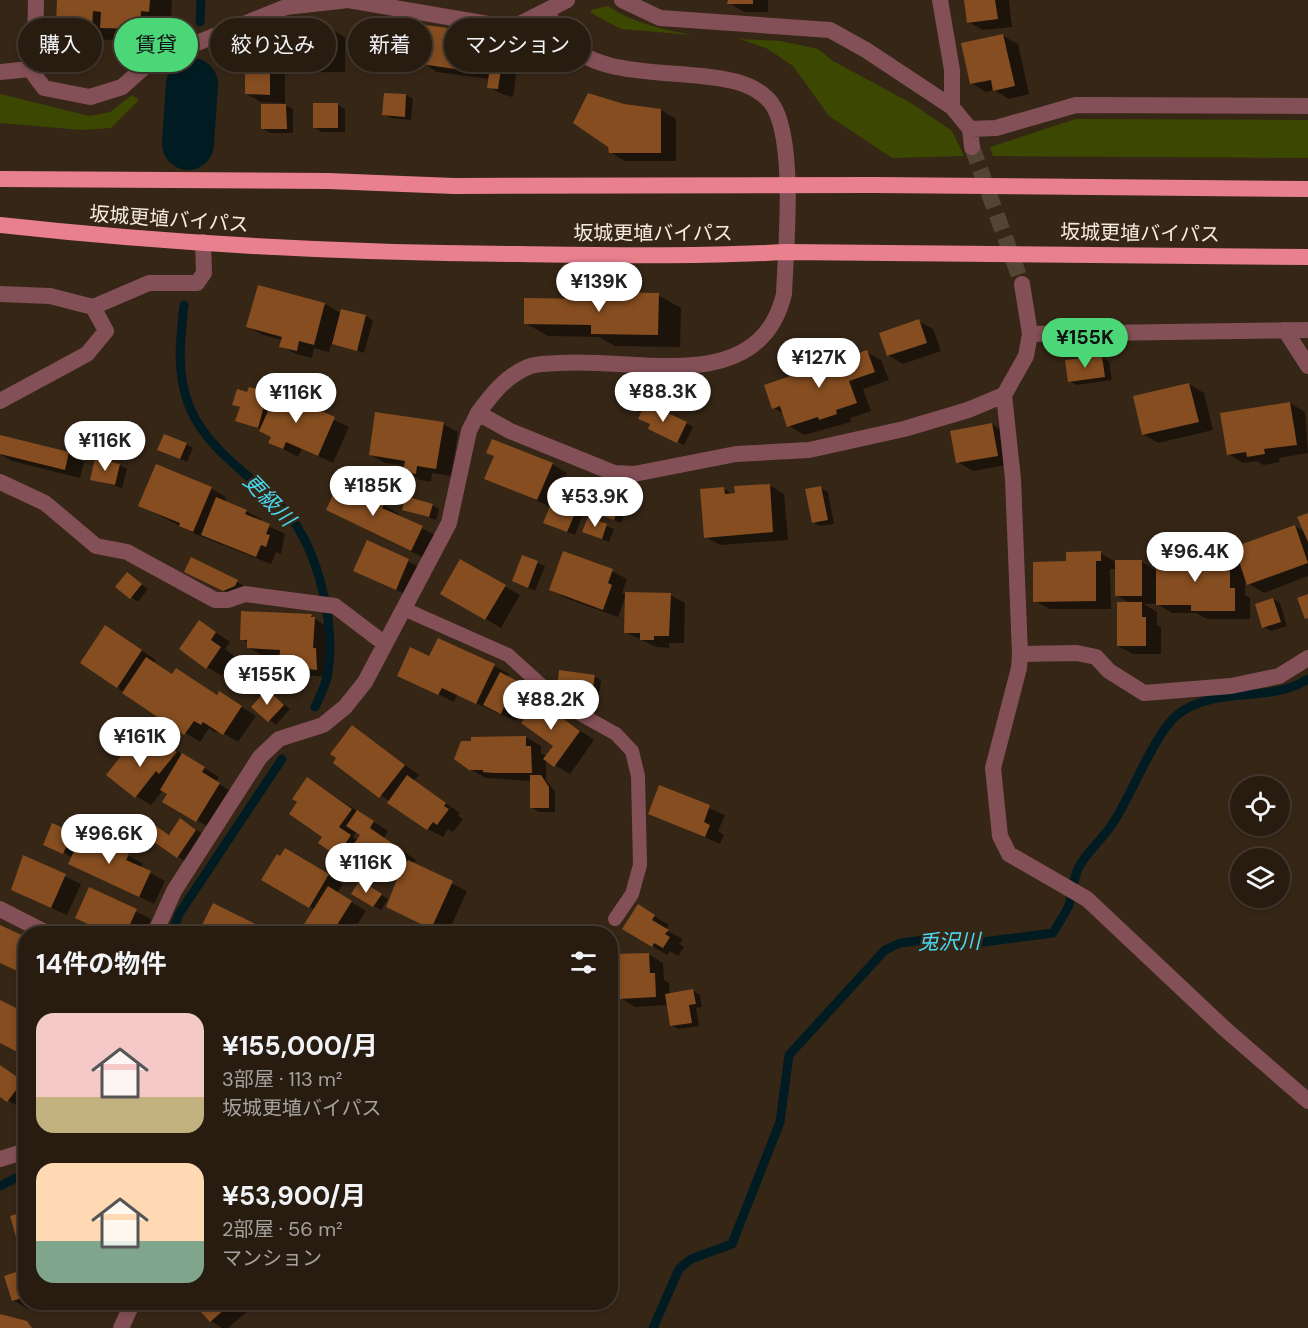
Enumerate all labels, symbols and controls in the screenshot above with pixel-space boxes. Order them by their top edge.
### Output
chip: 購入 [18,18,102,72]
chip: 賃貸 [114,18,198,72]
chip: 絞り込み [210,18,336,72]
chip: 新着 [348,18,432,72]
chip: マンション [444,18,591,72]
street label: 坂城更埴バイパス [88,200,250,238]
street label: 坂城更埴バイパス [1060,219,1220,247]
street label: 坂城更埴バイパス [573,220,733,246]
pin: ¥139K [557,262,641,313]
text: ¥139K [570,268,628,294]
pin: ¥155K [1043,318,1127,369]
text: ¥155K [1056,324,1114,350]
pin: ¥127K [777,338,861,389]
text: ¥127K [791,344,847,370]
pin: ¥88.3K [614,372,712,423]
pin: ¥116K [254,373,338,424]
text: ¥88.3K [629,378,697,404]
text: ¥116K [269,379,323,405]
pin: ¥116K [63,421,147,472]
text: ¥116K [78,427,132,453]
pin: ¥185K [331,466,415,517]
water label: 更級川 [237,468,302,534]
text: ¥185K [344,472,402,498]
pin: ¥53.9K [546,477,644,528]
text: ¥53.9K [561,483,629,509]
pin: ¥96.4K [1146,532,1244,583]
text: ¥96.4K [1161,538,1229,564]
pin: ¥155K [225,655,309,706]
text: ¥155K [238,661,296,687]
pin: ¥88.2K [502,680,600,731]
text: ¥88.2K [517,686,585,712]
pin: ¥161K [98,717,182,768]
text: ¥161K [113,723,167,749]
map controls [1230,776,1290,908]
button: locate [1230,776,1290,836]
pin: ¥96.6K [60,814,158,865]
text: ¥96.6K [75,820,143,846]
pin: ¥116K [324,843,408,894]
button: layers [1230,848,1290,908]
text: ¥116K [339,849,393,875]
water label: 兎沢川 [917,927,983,957]
icon: filters [567,946,600,979]
text: 14件の物件 [36,947,166,981]
text: ¥155,000/月 [222,1029,378,1063]
icon: home [84,1037,156,1109]
text: 3部屋 · 113 m² [222,1066,342,1092]
text: 坂城更埴バイパス [222,1095,382,1121]
text: ¥53,900/月 [222,1179,366,1213]
icon: home [84,1187,156,1259]
text: 2部屋 · 56 m² [222,1216,343,1242]
text: マンション [222,1245,322,1271]

